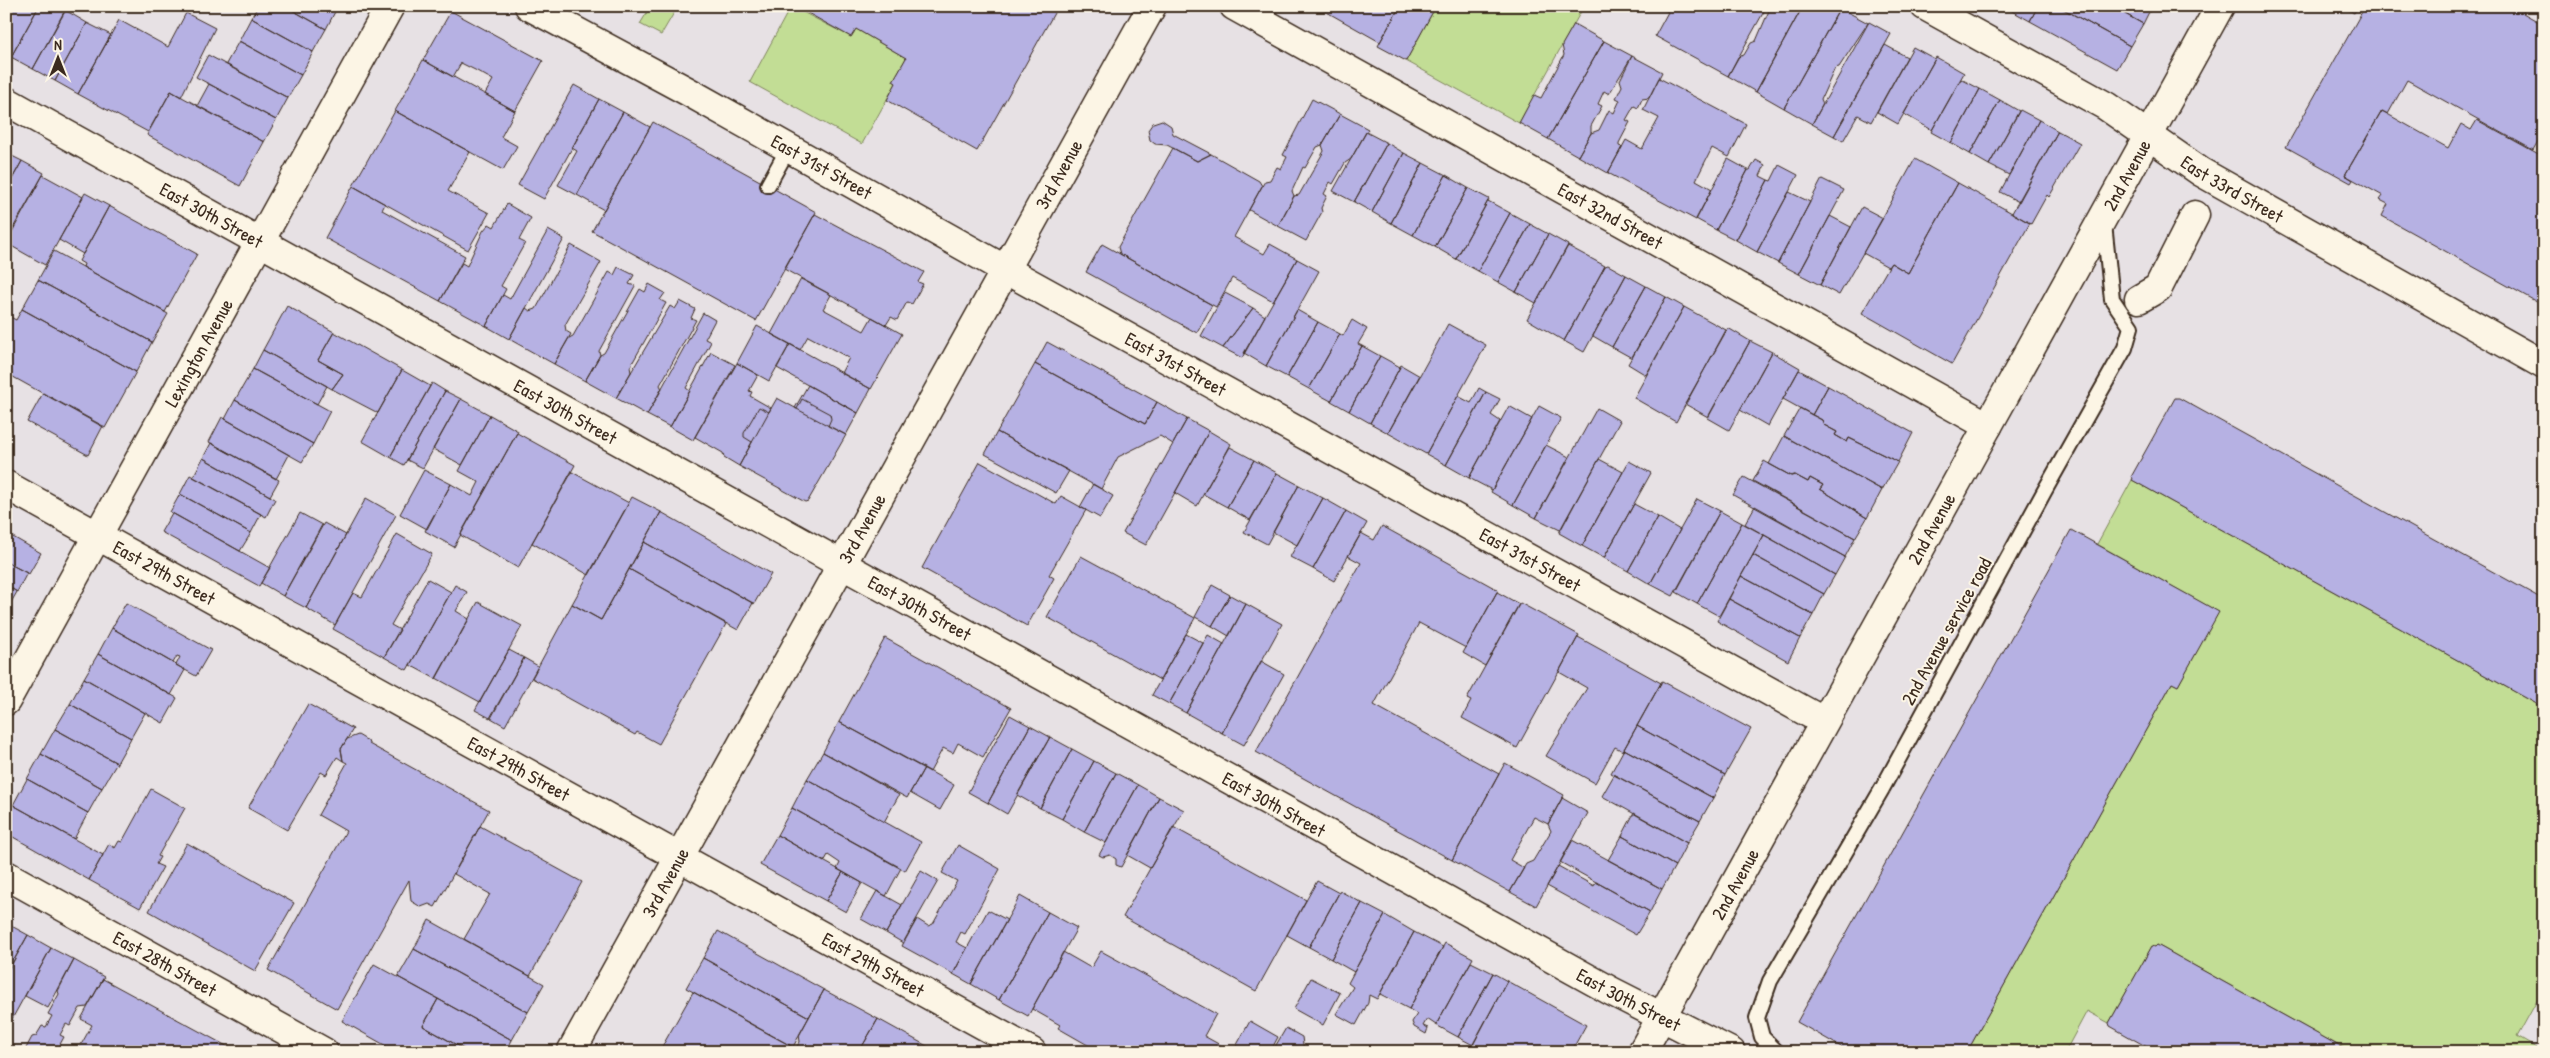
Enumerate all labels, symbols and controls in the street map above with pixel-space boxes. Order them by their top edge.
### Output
north arrow [32,32,82,82]
text: N [54,35,62,54]
street label: East 31st Street [767,128,877,206]
street label: 3rd Avenue [1029,134,1089,214]
street label: 2nd Avenue [2096,134,2157,215]
street label: East 33rd Street [2176,149,2289,229]
street label: East 30th Street [155,176,268,254]
street label: East 32nd Street [1553,176,1668,256]
street label: Lexington Avenue [158,293,239,411]
street label: East 31st Street [1121,325,1232,402]
street label: East 30th Street [509,372,622,451]
street label: 2nd Avenue [1901,488,1962,569]
street label: 3rd Avenue [832,489,892,568]
street label: East 31st Street [1475,521,1586,598]
street label: East 29th Street [109,534,221,612]
street label: 2nd Avenue service road [1895,552,1998,709]
street label: East 30th Street [864,569,977,647]
street label: East 29th Street [463,730,575,807]
street label: East 30th Street [1218,765,1331,843]
street label: 3rd Avenue [635,843,695,922]
street label: 2nd Avenue [1705,843,1765,924]
street label: East 28th Street [109,924,222,1003]
street label: East 29th Street [818,926,930,1003]
street label: East 30th Street [1572,961,1686,1038]

